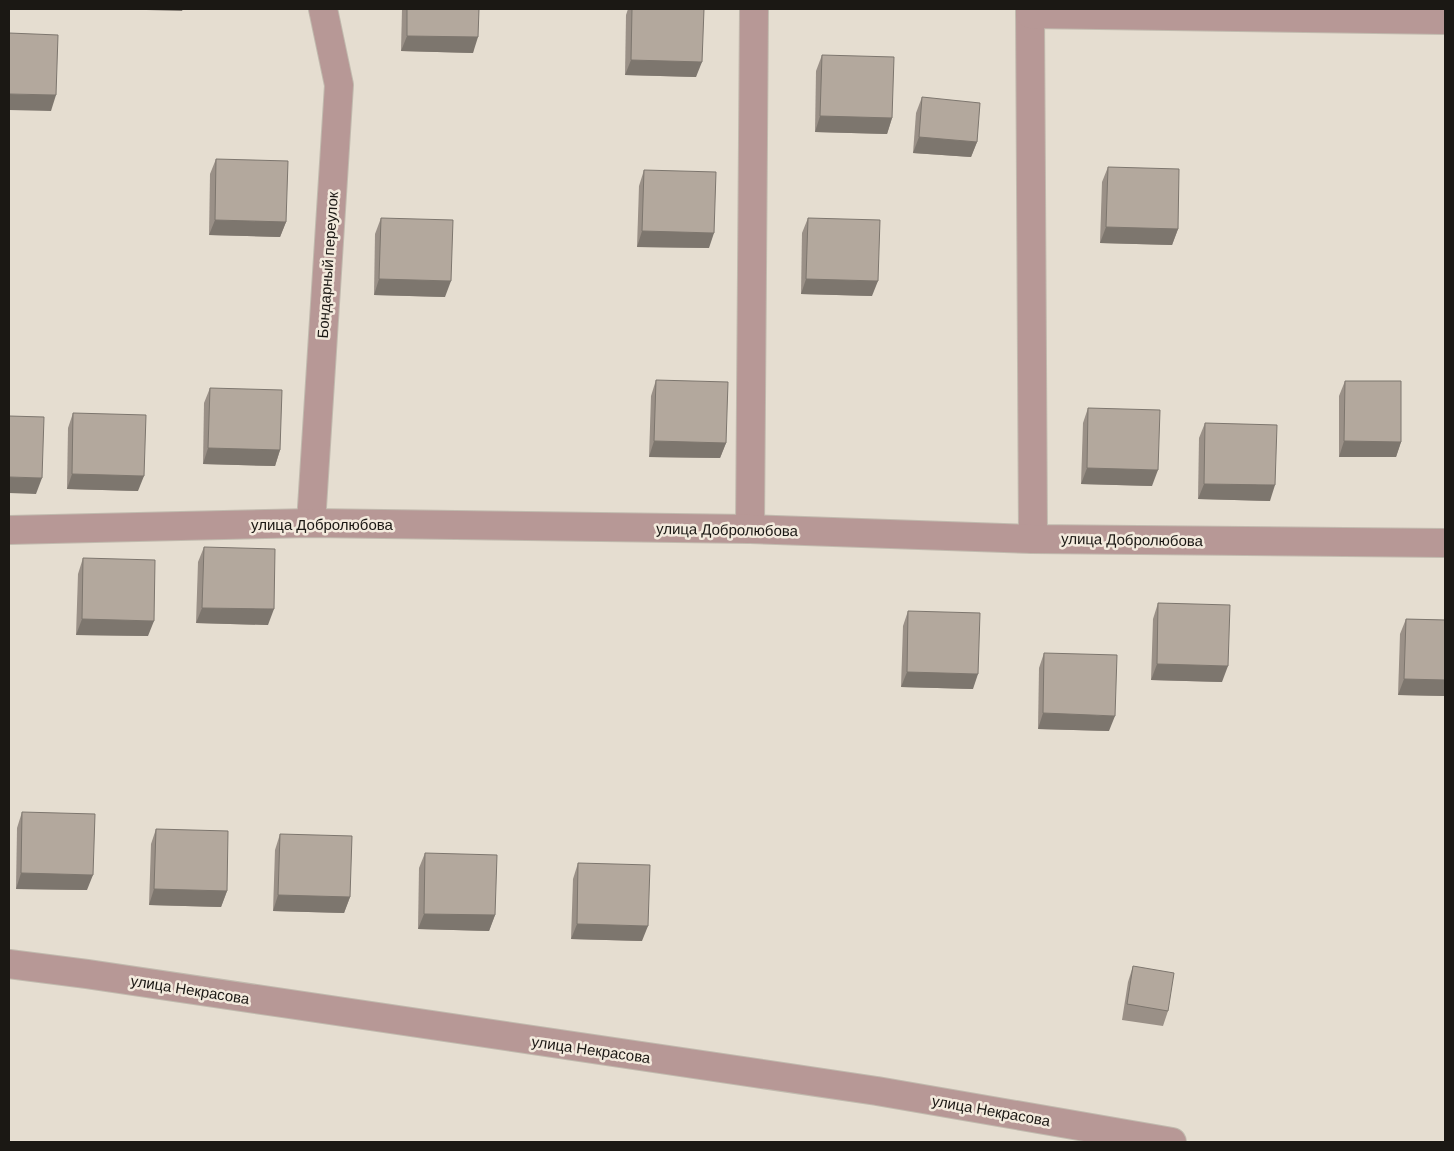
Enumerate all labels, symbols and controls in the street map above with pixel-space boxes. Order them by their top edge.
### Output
street label: Бондарный переулок [313,190,343,339]
street label: улица Добролюбова [251,515,394,535]
street label: улица Добролюбова [656,519,799,541]
street label: улица Добролюбова [1061,529,1204,551]
street label: улица Некрасова [129,971,251,1009]
street label: улица Некрасова [530,1032,652,1068]
street label: улица Некрасова [930,1091,1052,1131]

